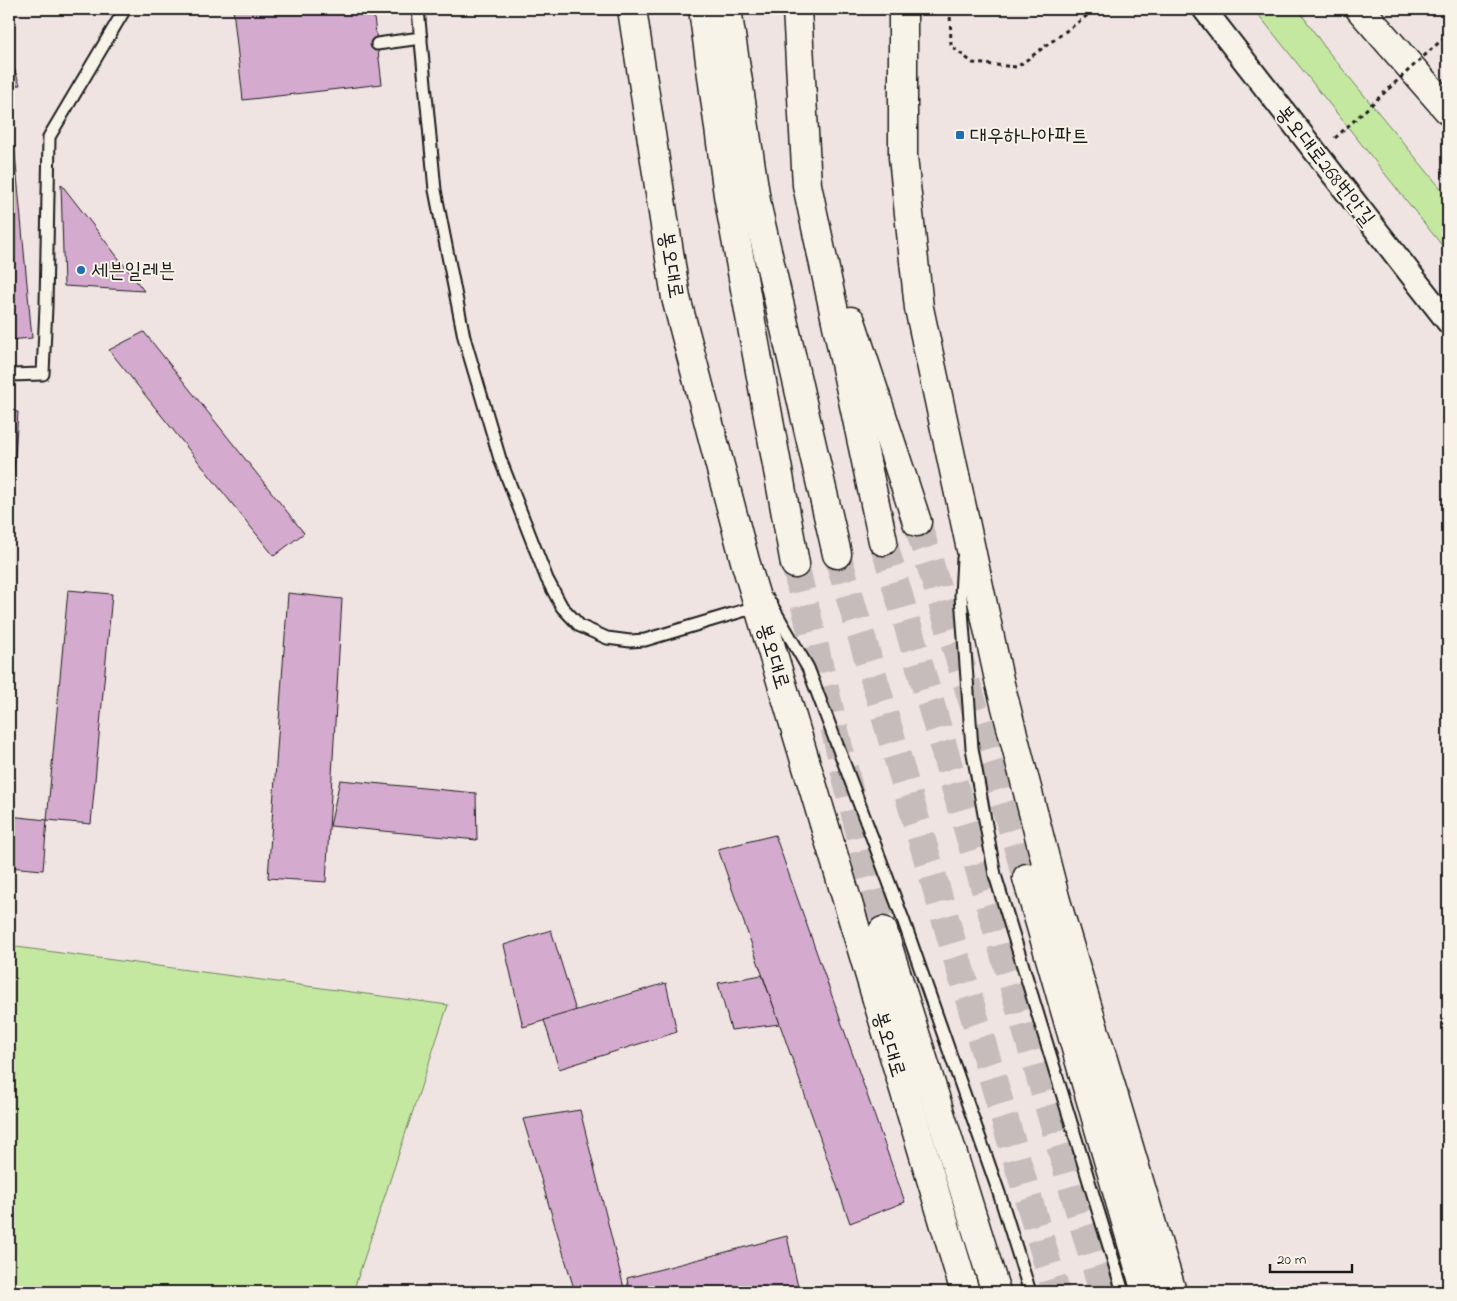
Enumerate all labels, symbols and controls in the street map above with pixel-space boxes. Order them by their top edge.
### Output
street label: 봉오대로268번안길 [1268,100,1381,233]
place label: 대우하나아파트 [970,122,1088,152]
marker: 대우하나아파트 [954,129,966,141]
street label: 봉오대로 [650,230,690,301]
place label: 세븐일레븐 [91,257,176,287]
marker: 세븐일레븐 [75,264,87,276]
street label: 봉오대로 [748,620,796,693]
street label: 봉오대로 [864,1008,912,1081]
scale bar [1270,1241,1352,1273]
text: 20 m [1277,1249,1307,1271]

